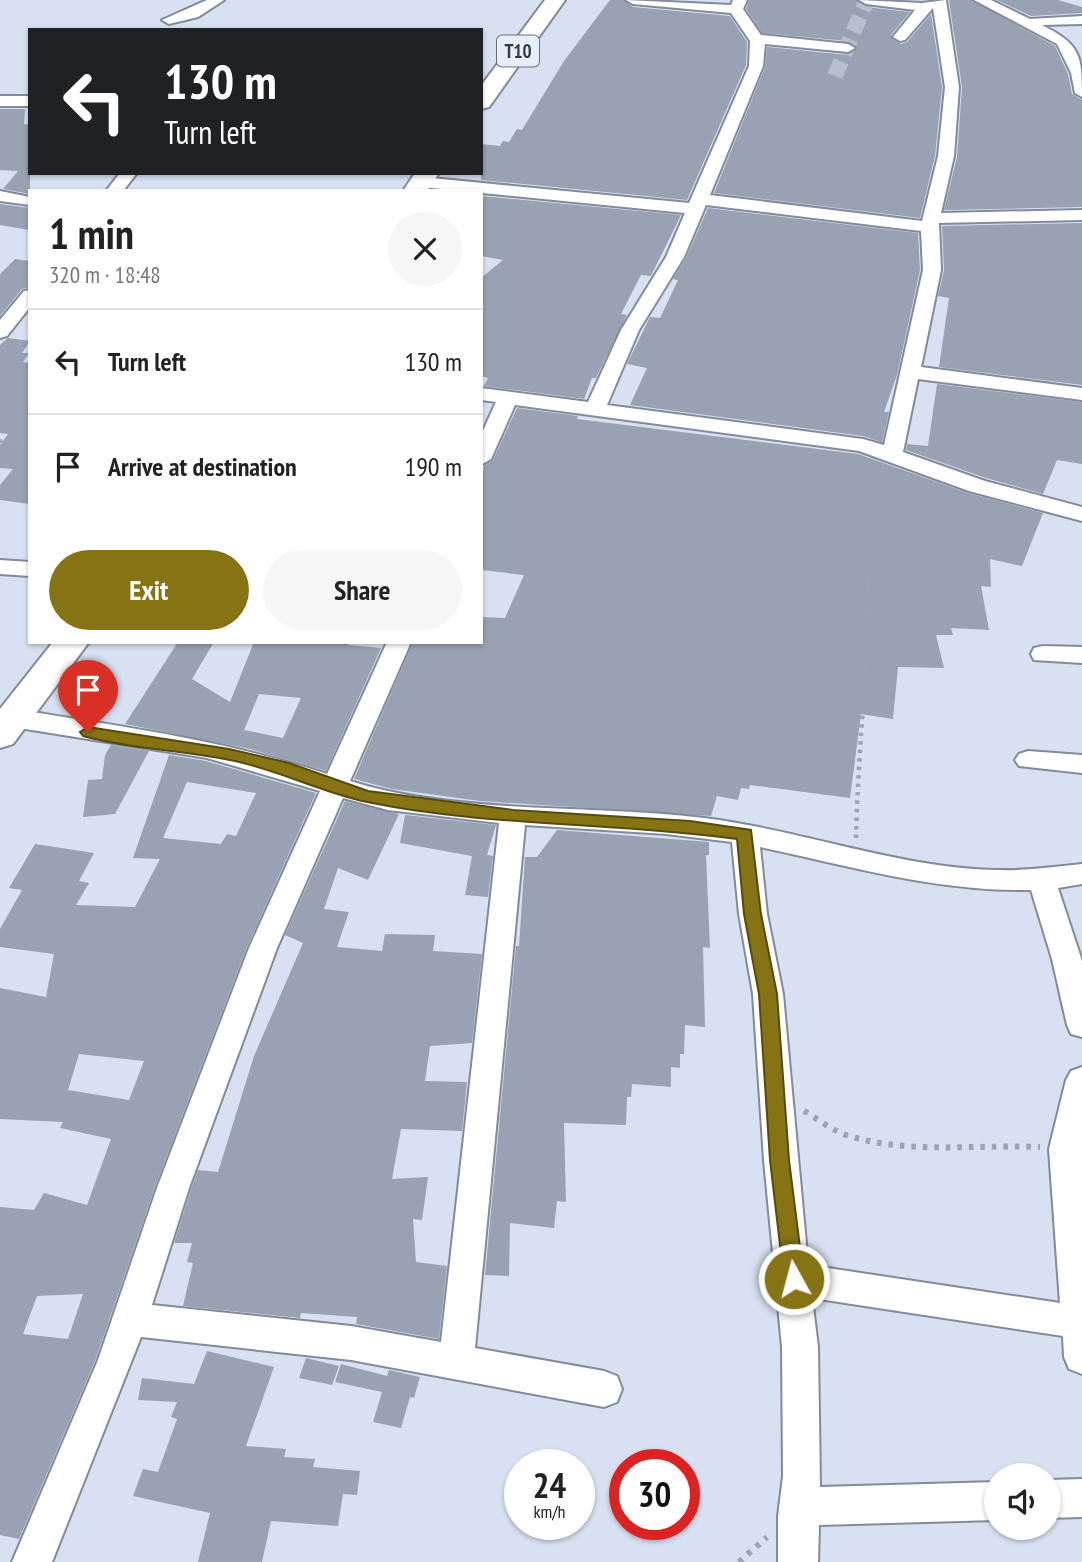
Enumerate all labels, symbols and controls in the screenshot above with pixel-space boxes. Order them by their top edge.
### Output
road number: T10 [497,36,539,66]
text: 130 m [164,49,277,113]
icon: left [49,56,140,147]
text: Turn left [164,111,256,153]
text: 1 min [49,206,134,261]
button: close [388,212,462,286]
text: 320 m · 18:48 [49,260,161,289]
icon: left [49,343,87,381]
text: Turn left [108,345,186,378]
text: 130 m [404,345,462,378]
icon: arrive [49,448,87,486]
text: Arrive at destination [108,450,297,483]
text: 190 m [404,450,462,483]
button: Exit [49,550,249,630]
button: Share [263,550,462,630]
pin [58,660,118,732]
icon: arrive [69,671,107,709]
position arrow [757,1242,831,1316]
speed limit sign: 30 [609,1449,700,1540]
text: 24 [533,1462,566,1508]
map controls [984,1463,1061,1540]
button: sound [984,1463,1061,1540]
text: km/h [534,1500,565,1523]

